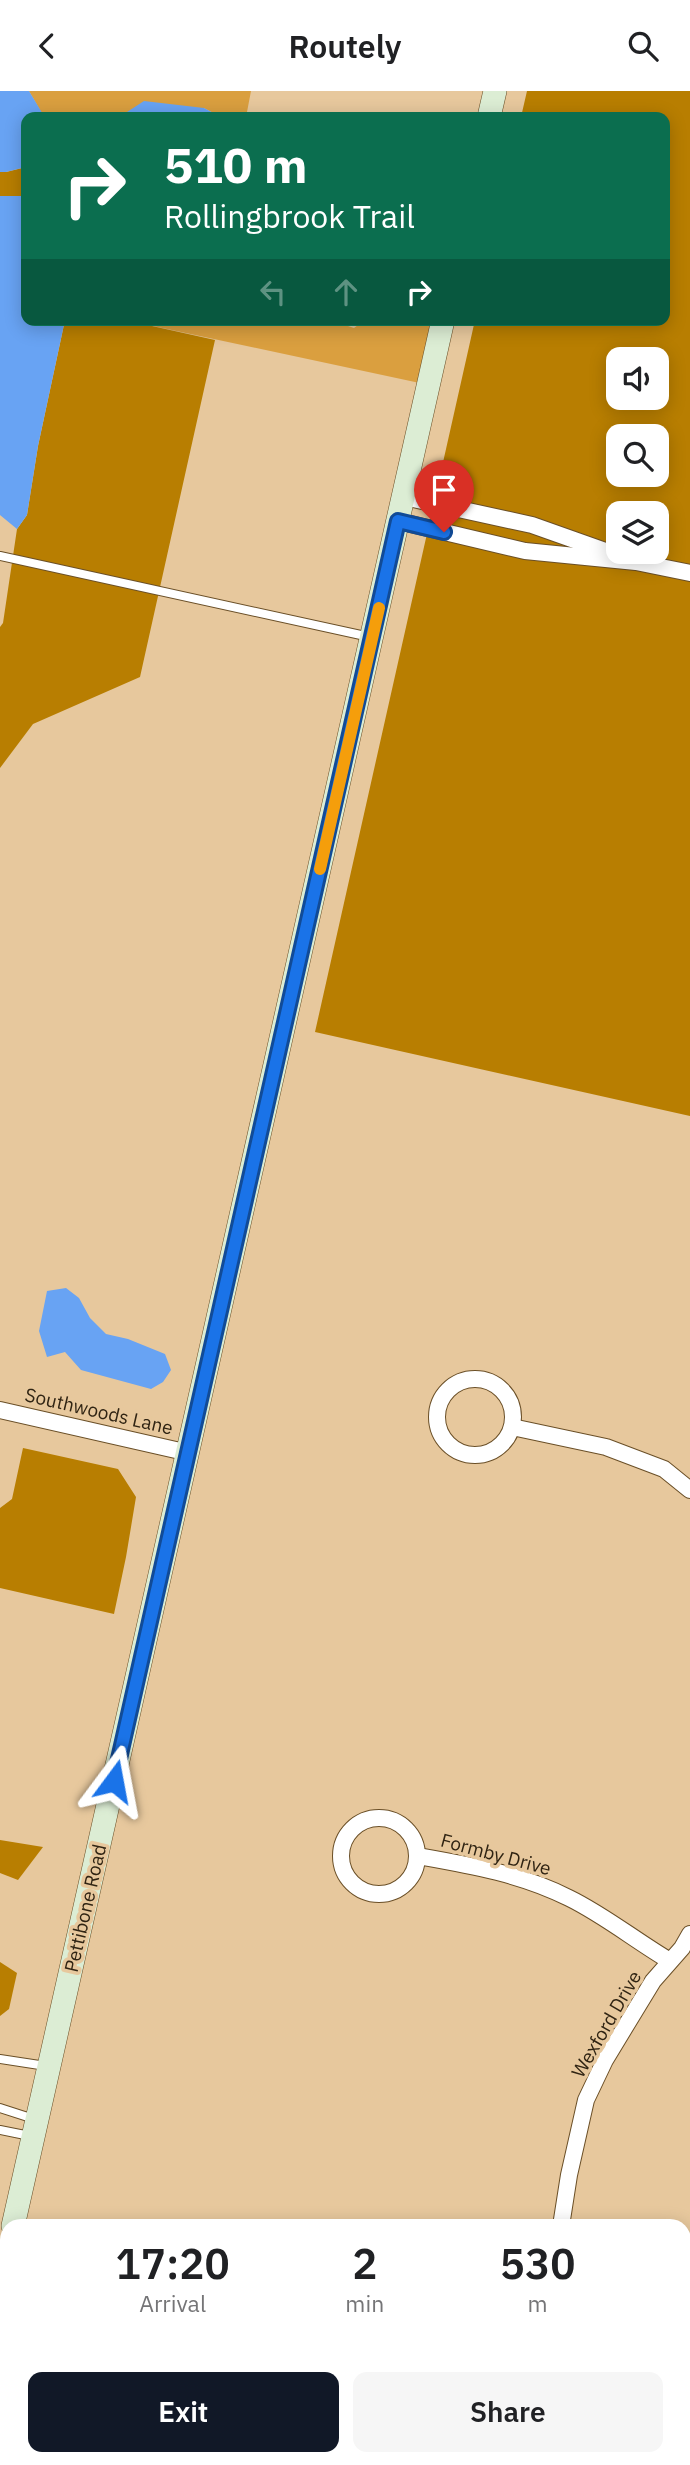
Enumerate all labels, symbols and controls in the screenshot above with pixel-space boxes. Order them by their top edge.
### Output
text: Routely [288,25,402,67]
icon: back [28,27,66,65]
icon: search [624,27,662,65]
text: 510 m [164,133,308,196]
icon: right [49,140,140,231]
text: Rollingbrook Trail [164,195,415,237]
icon: left [254,273,292,311]
icon: ahead [327,273,365,311]
icon: right [400,273,438,311]
map controls [606,347,669,564]
button: sound [606,347,669,410]
button: search [606,424,669,487]
pin [414,460,474,532]
icon: arrive [425,471,463,509]
button: layers [606,501,669,564]
street label: Southwoods Lane [23,1382,175,1440]
position arrow [77,1744,151,1818]
street label: Formby Drive [438,1828,554,1880]
street label: Pettibone Road [59,1842,111,1974]
street label: Wexford Drive [566,1966,646,2082]
text: 17:20 [116,2236,230,2291]
text: 2 [352,2236,377,2291]
text: 530 [500,2236,575,2291]
text: Arrival [139,2288,206,2318]
text: min [345,2288,384,2318]
text: m [528,2288,548,2318]
button: Exit [28,2372,339,2452]
button: Share [353,2372,663,2452]

